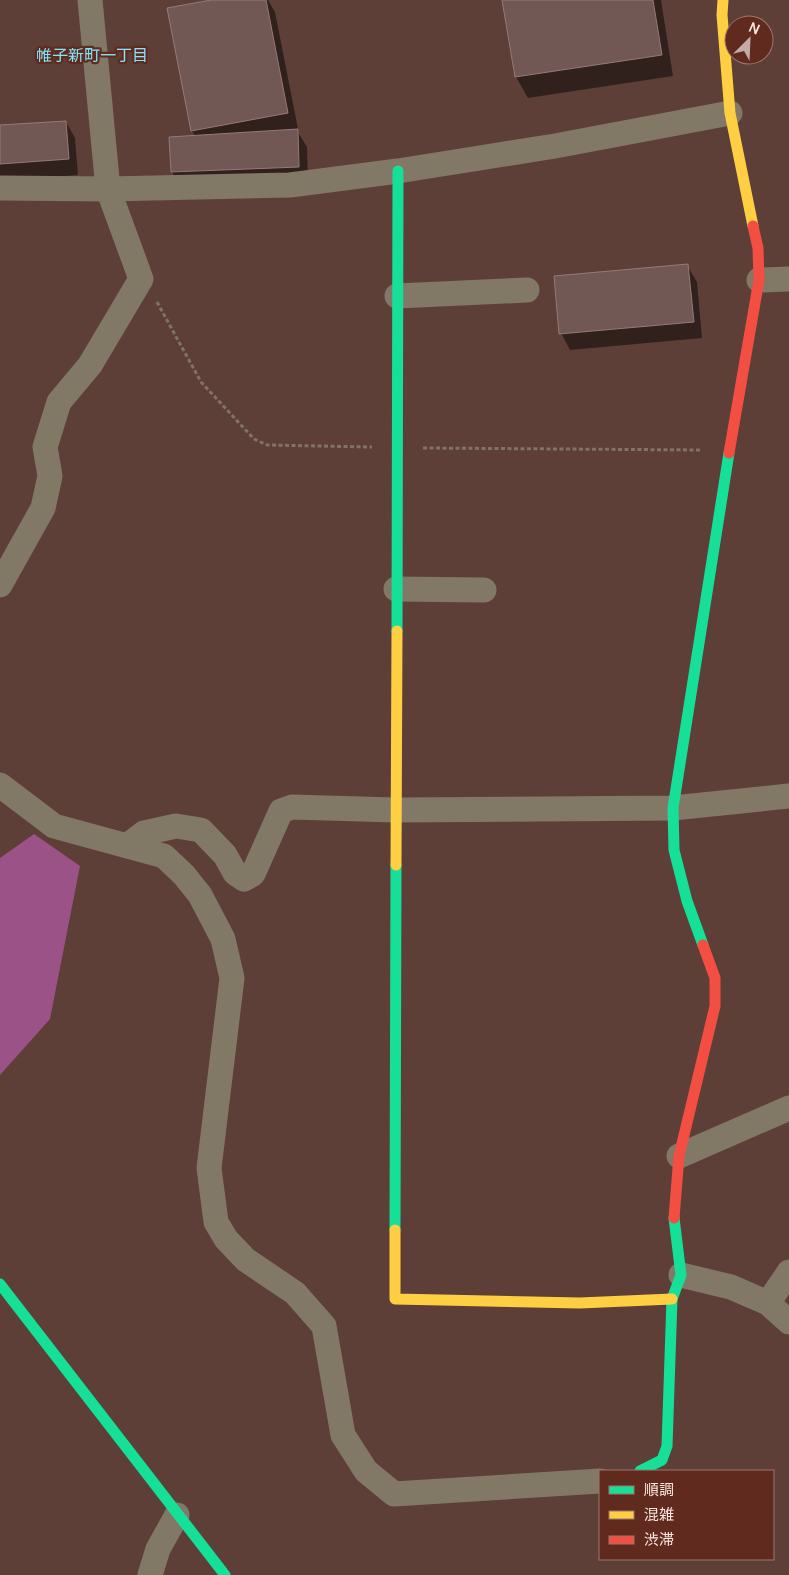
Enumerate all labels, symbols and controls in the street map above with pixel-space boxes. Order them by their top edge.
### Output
north arrow [724,15,774,65]
text: N [746,17,763,38]
district label: 帷子新町一丁目 [36,44,148,66]
legend [599,1470,774,1560]
text: 順調 [644,1479,674,1500]
text: 混雑 [644,1504,674,1525]
text: 渋滞 [644,1529,674,1550]

